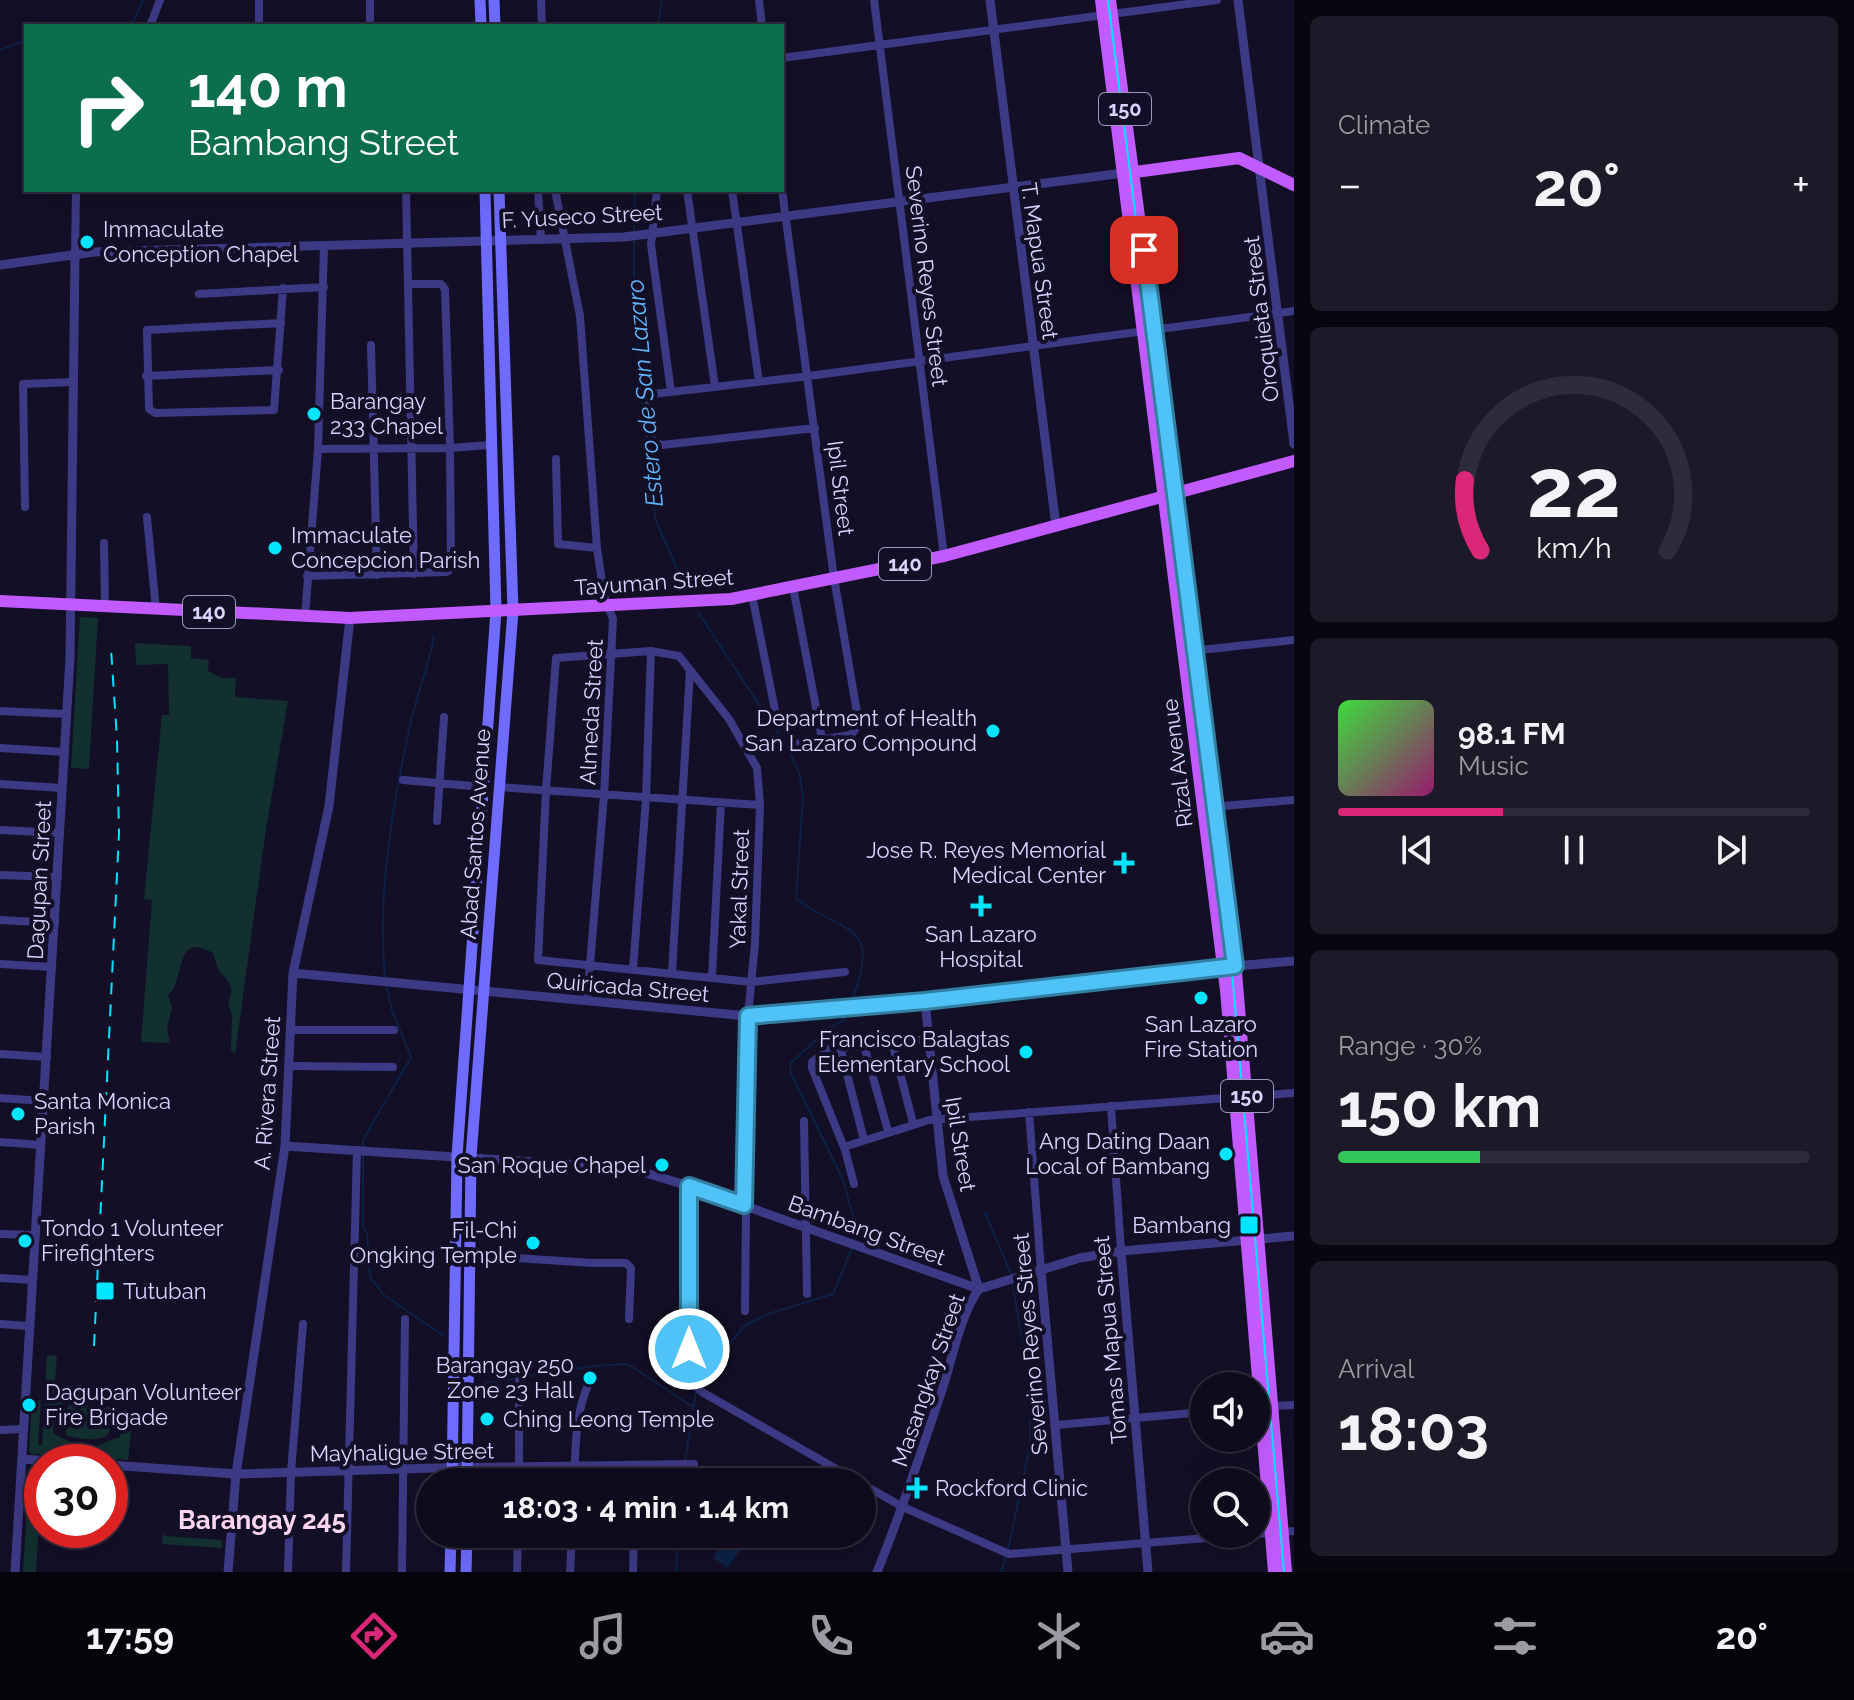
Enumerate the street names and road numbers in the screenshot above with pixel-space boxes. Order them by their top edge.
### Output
road number: 150 [1099,93,1151,125]
street label: Severino Reyes Street [901,164,954,389]
street label: T. Mapua Street [1016,181,1064,342]
street label: F. Yuseco Street [501,199,664,233]
street label: Oroquieta Street [1238,234,1284,404]
street label: Ipil Street [822,439,860,538]
road number: 140 [879,548,931,580]
street label: Tayuman Street [574,563,735,601]
road number: 140 [183,596,235,628]
street label: Almeda Street [574,638,608,786]
street label: Rizal Avenue [1156,697,1198,829]
street label: Abad Santos Avenue [455,728,495,940]
street label: Dagupan Street [22,799,56,960]
street label: Yakal Street [724,828,754,949]
street label: Quiricada Street [546,967,711,1007]
street label: A. Rivera Street [249,1015,285,1171]
road number: 150 [1221,1080,1273,1112]
street label: Ipil Street [941,1095,981,1194]
street label: Bambang Street [785,1189,950,1271]
street label: Severino Reyes Street [1007,1231,1053,1456]
street label: Tomas Mapua Street [1088,1234,1132,1445]
street label: Masangkay Street [886,1289,970,1470]
street label: Mayhaligue Street [310,1437,495,1467]

